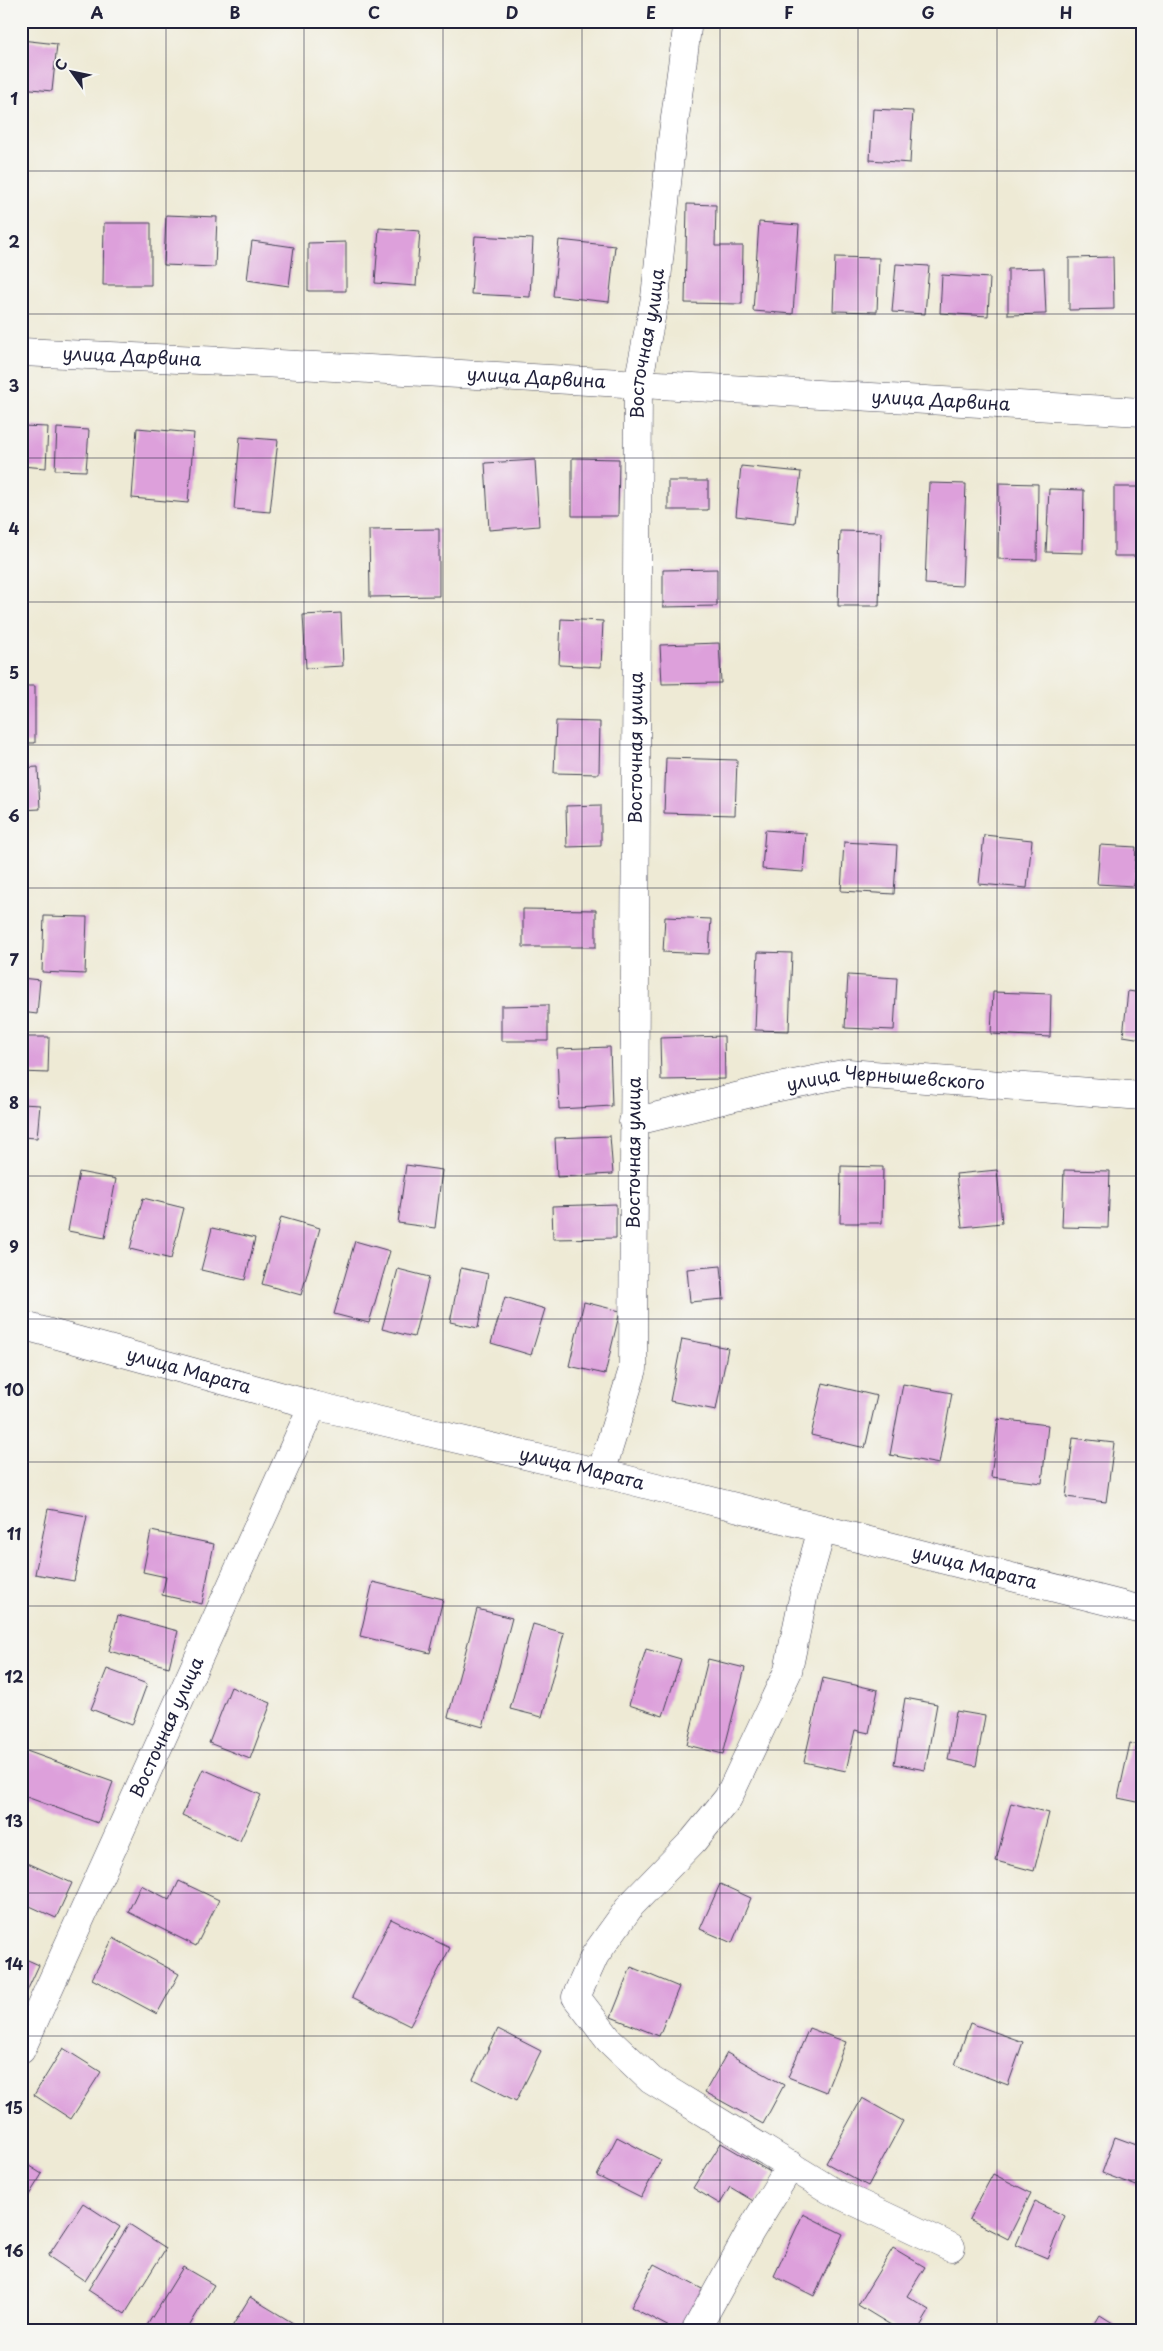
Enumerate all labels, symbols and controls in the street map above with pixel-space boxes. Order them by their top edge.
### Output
text: A [91,0,104,24]
text: B [230,0,241,24]
text: C [368,0,380,24]
text: D [506,0,518,24]
text: E [646,0,656,24]
text: F [784,0,794,24]
text: G [921,0,935,24]
text: H [1060,0,1072,24]
north arrow [48,48,98,98]
text: С [49,55,72,75]
text: 1 [10,86,18,110]
text: 2 [8,229,20,253]
street label: Восточная улица [623,266,670,419]
street label: улица Дарвина [62,339,203,372]
street label: улица Дарвина [466,359,607,394]
text: 3 [9,373,19,397]
street label: улица Дарвина [871,382,1012,417]
text: 4 [9,516,20,540]
text: 5 [9,660,19,684]
street label: Восточная улица [621,671,649,824]
text: 6 [8,803,20,827]
text: 7 [9,947,19,971]
street label: улица Чернышевского [784,1058,986,1097]
street label: Восточная улица [619,1076,646,1229]
text: 8 [9,1090,19,1114]
text: 9 [9,1234,19,1258]
street label: улица Марата [124,1340,255,1400]
text: 10 [4,1377,24,1401]
street label: улица Марата [517,1439,648,1496]
text: 11 [7,1521,21,1545]
street label: улица Марата [910,1537,1041,1595]
street label: Восточная улица [122,1651,210,1802]
text: 12 [5,1664,23,1688]
text: 13 [5,1808,23,1832]
text: 14 [5,1951,23,1975]
text: 15 [5,2095,23,2119]
text: 16 [5,2238,23,2262]

